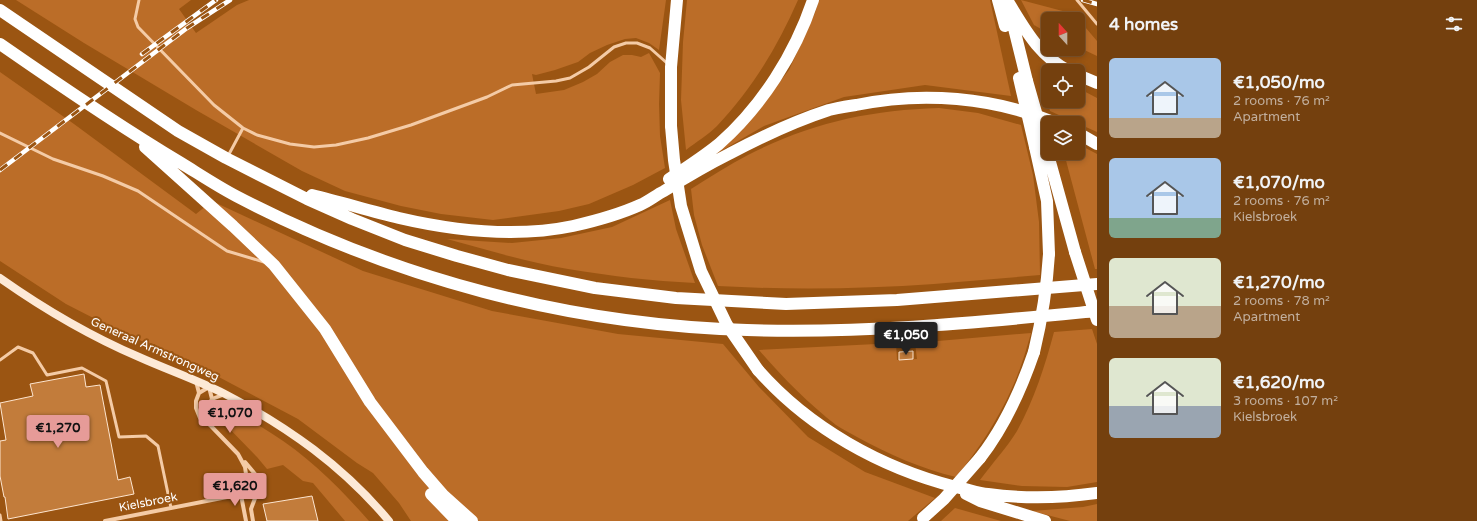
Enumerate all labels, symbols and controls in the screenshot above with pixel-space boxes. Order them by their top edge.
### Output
north arrow [1041,12,1085,56]
map controls [1041,12,1085,160]
icon: filters [1443,13,1465,35]
text: 4 homes [1109,14,1178,35]
button: locate [1041,64,1085,108]
text: €1,050/mo [1233,72,1325,93]
icon: home [1141,74,1189,122]
text: 2 rooms · 76 m² [1233,93,1330,109]
text: Apartment [1233,109,1300,125]
button: layers [1041,116,1085,160]
text: €1,070/mo [1233,172,1325,193]
icon: home [1141,174,1189,222]
text: 2 rooms · 76 m² [1233,193,1330,209]
text: Kielsbroek [1233,209,1297,225]
text: €1,270/mo [1233,272,1325,293]
icon: home [1141,274,1189,322]
text: 2 rooms · 78 m² [1233,293,1330,309]
text: Apartment [1233,309,1300,325]
street label: Generaal Armstrongweg [89,314,221,384]
pin: €1,050 [873,322,939,356]
text: €1,050 [884,327,928,343]
text: €1,620/mo [1233,372,1325,393]
icon: home [1141,374,1189,422]
text: 3 rooms · 107 m² [1233,393,1338,409]
pin: €1,070 [197,400,263,434]
text: €1,070 [208,405,252,421]
text: Kielsbroek [1233,409,1297,425]
pin: €1,270 [25,415,91,449]
text: €1,270 [36,420,80,436]
pin: €1,620 [202,473,268,507]
text: €1,620 [213,478,257,494]
street label: Kielsbroek [118,489,179,515]

